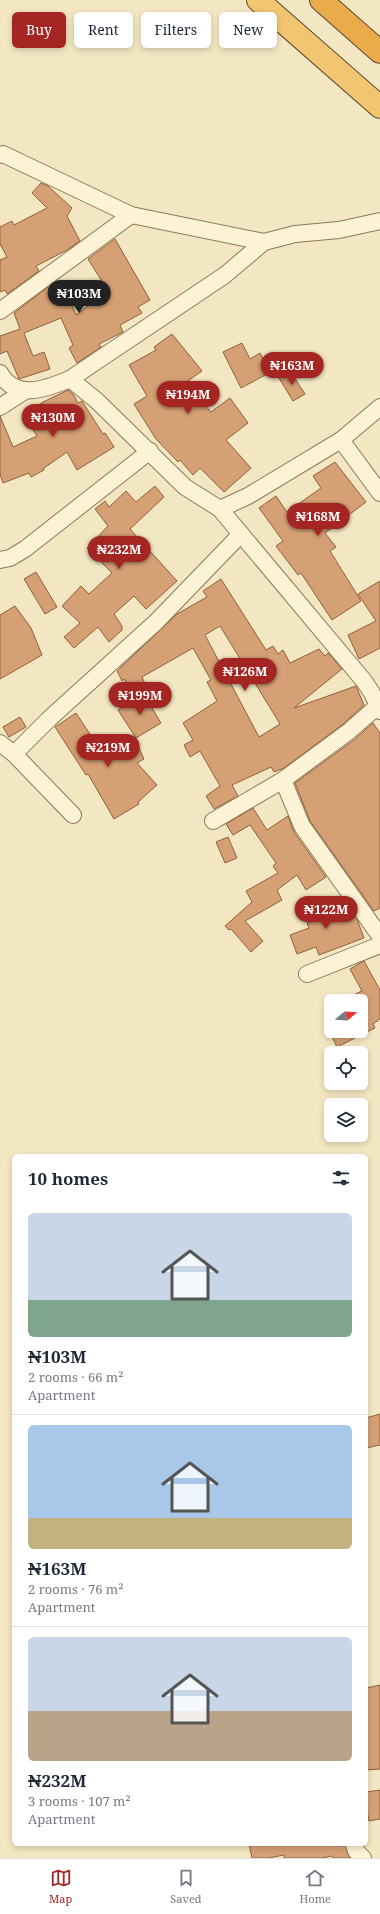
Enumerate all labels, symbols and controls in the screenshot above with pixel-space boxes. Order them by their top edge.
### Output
chip: Buy [12,12,66,48]
chip: Rent [74,12,133,48]
chip: Filters [141,12,211,48]
chip: New [219,12,277,48]
pin: ₦103M [51,280,107,314]
text: ₦103M [57,284,101,302]
pin: ₦163M [264,352,320,386]
text: ₦163M [270,356,314,374]
pin: ₦194M [160,381,216,415]
text: ₦194M [166,385,210,403]
pin: ₦130M [25,404,81,438]
text: ₦130M [31,408,75,426]
pin: ₦168M [290,503,346,537]
text: ₦168M [296,507,340,525]
pin: ₦232M [91,536,147,570]
text: ₦232M [97,540,141,558]
pin: ₦126M [217,658,273,692]
text: ₦126M [223,662,267,680]
pin: ₦199M [112,682,168,716]
text: ₦199M [118,686,162,704]
pin: ₦219M [80,734,136,768]
text: ₦219M [86,738,130,756]
pin: ₦122M [298,896,354,930]
text: ₦122M [304,900,348,918]
north arrow [324,994,368,1038]
map controls [324,994,368,1142]
button: locate [324,1046,368,1090]
button: layers [324,1098,368,1142]
text: 10 homes [28,1167,108,1190]
icon: filters [330,1167,352,1189]
icon: home [154,1239,226,1311]
text: ₦103M [28,1345,86,1368]
text: 2 rooms · 66 m² [28,1368,123,1386]
text: Apartment [28,1386,95,1404]
icon: home [154,1451,226,1523]
text: ₦163M [28,1557,86,1580]
text: 2 rooms · 76 m² [28,1580,123,1598]
text: Apartment [28,1598,95,1616]
icon: home [154,1663,226,1735]
text: ₦232M [28,1769,86,1792]
text: 3 rooms · 107 m² [28,1792,131,1810]
text: Apartment [28,1810,95,1828]
tab: Map [49,1867,72,1906]
tab: Saved [170,1867,202,1906]
tab: Home [300,1867,331,1906]

